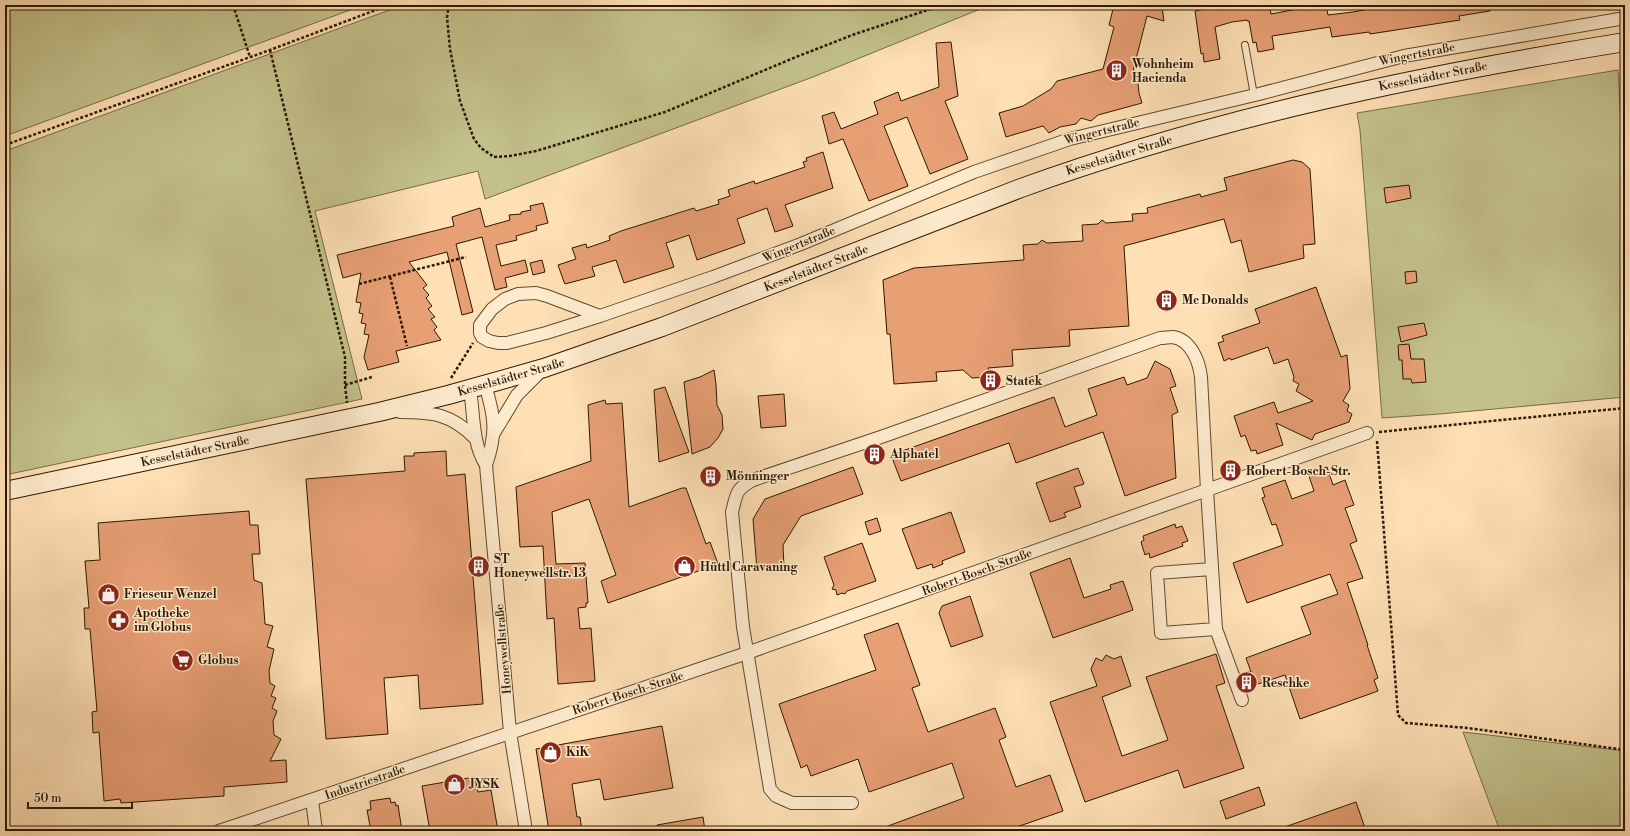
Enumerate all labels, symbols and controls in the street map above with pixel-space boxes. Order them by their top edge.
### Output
street label: Wingertstraße [1377,40,1456,69]
place label: Wohnheim Hacienda [1131,57,1194,86]
building icon: Wohnheim Hacienda [1104,58,1130,84]
street label: Kesselstädter Straße [1377,59,1489,94]
street label: Wingertstraße [1062,115,1141,148]
street label: Kesselstädter Straße [1064,132,1174,179]
street label: Wingertstraße [760,223,838,266]
street label: Kesselstädter Straße [762,242,870,295]
building icon: Mc Donalds [1153,287,1179,313]
place label: Mc Donalds [1182,293,1248,308]
street label: Kesselstädter Straße [456,355,566,400]
building icon: Statek [978,368,1004,394]
place label: Statek [1006,374,1043,389]
street label: Kesselstädter Straße [139,433,251,470]
building icon: Alphatel [862,441,888,467]
place label: Alphatel [889,447,939,462]
building icon: Robert-Bosch-Str. [1217,458,1243,484]
building icon: Mönninger [697,463,723,489]
place label: Robert-Bosch-Str. [1246,464,1351,479]
place label: Mönninger [726,469,789,484]
street label: Robert-Bosch-Straße [920,546,1034,599]
place label: ST Honeywellstr. 13 [494,552,586,581]
building icon: ST Honeywellstr. 13 [465,553,491,579]
shop icon: Hüttl Caravaning [672,554,698,580]
place label: Hüttl Caravaning [700,560,798,575]
shop icon: Frieseur Wenzel [95,581,121,607]
place label: Frieseur Wenzel [124,587,217,602]
street label: Honeywellstraße [492,603,515,695]
place label: Apotheke im Globus [133,606,191,635]
pharmacy icon: Apotheke im Globus [105,607,131,633]
supermarket icon: Globus [169,647,195,673]
place label: Globus [198,653,239,668]
street label: Robert-Bosch-Straße [571,668,686,719]
building icon: Reschke [1234,670,1260,696]
place label: Reschke [1262,676,1310,691]
shop icon: KiK [538,739,564,765]
place label: KiK [566,745,590,760]
street label: Industriestraße [323,762,407,803]
shop icon: JYSK [442,771,468,797]
place label: JYSK [468,777,500,792]
scale bar [28,784,132,810]
text: 50 m [34,791,62,806]

